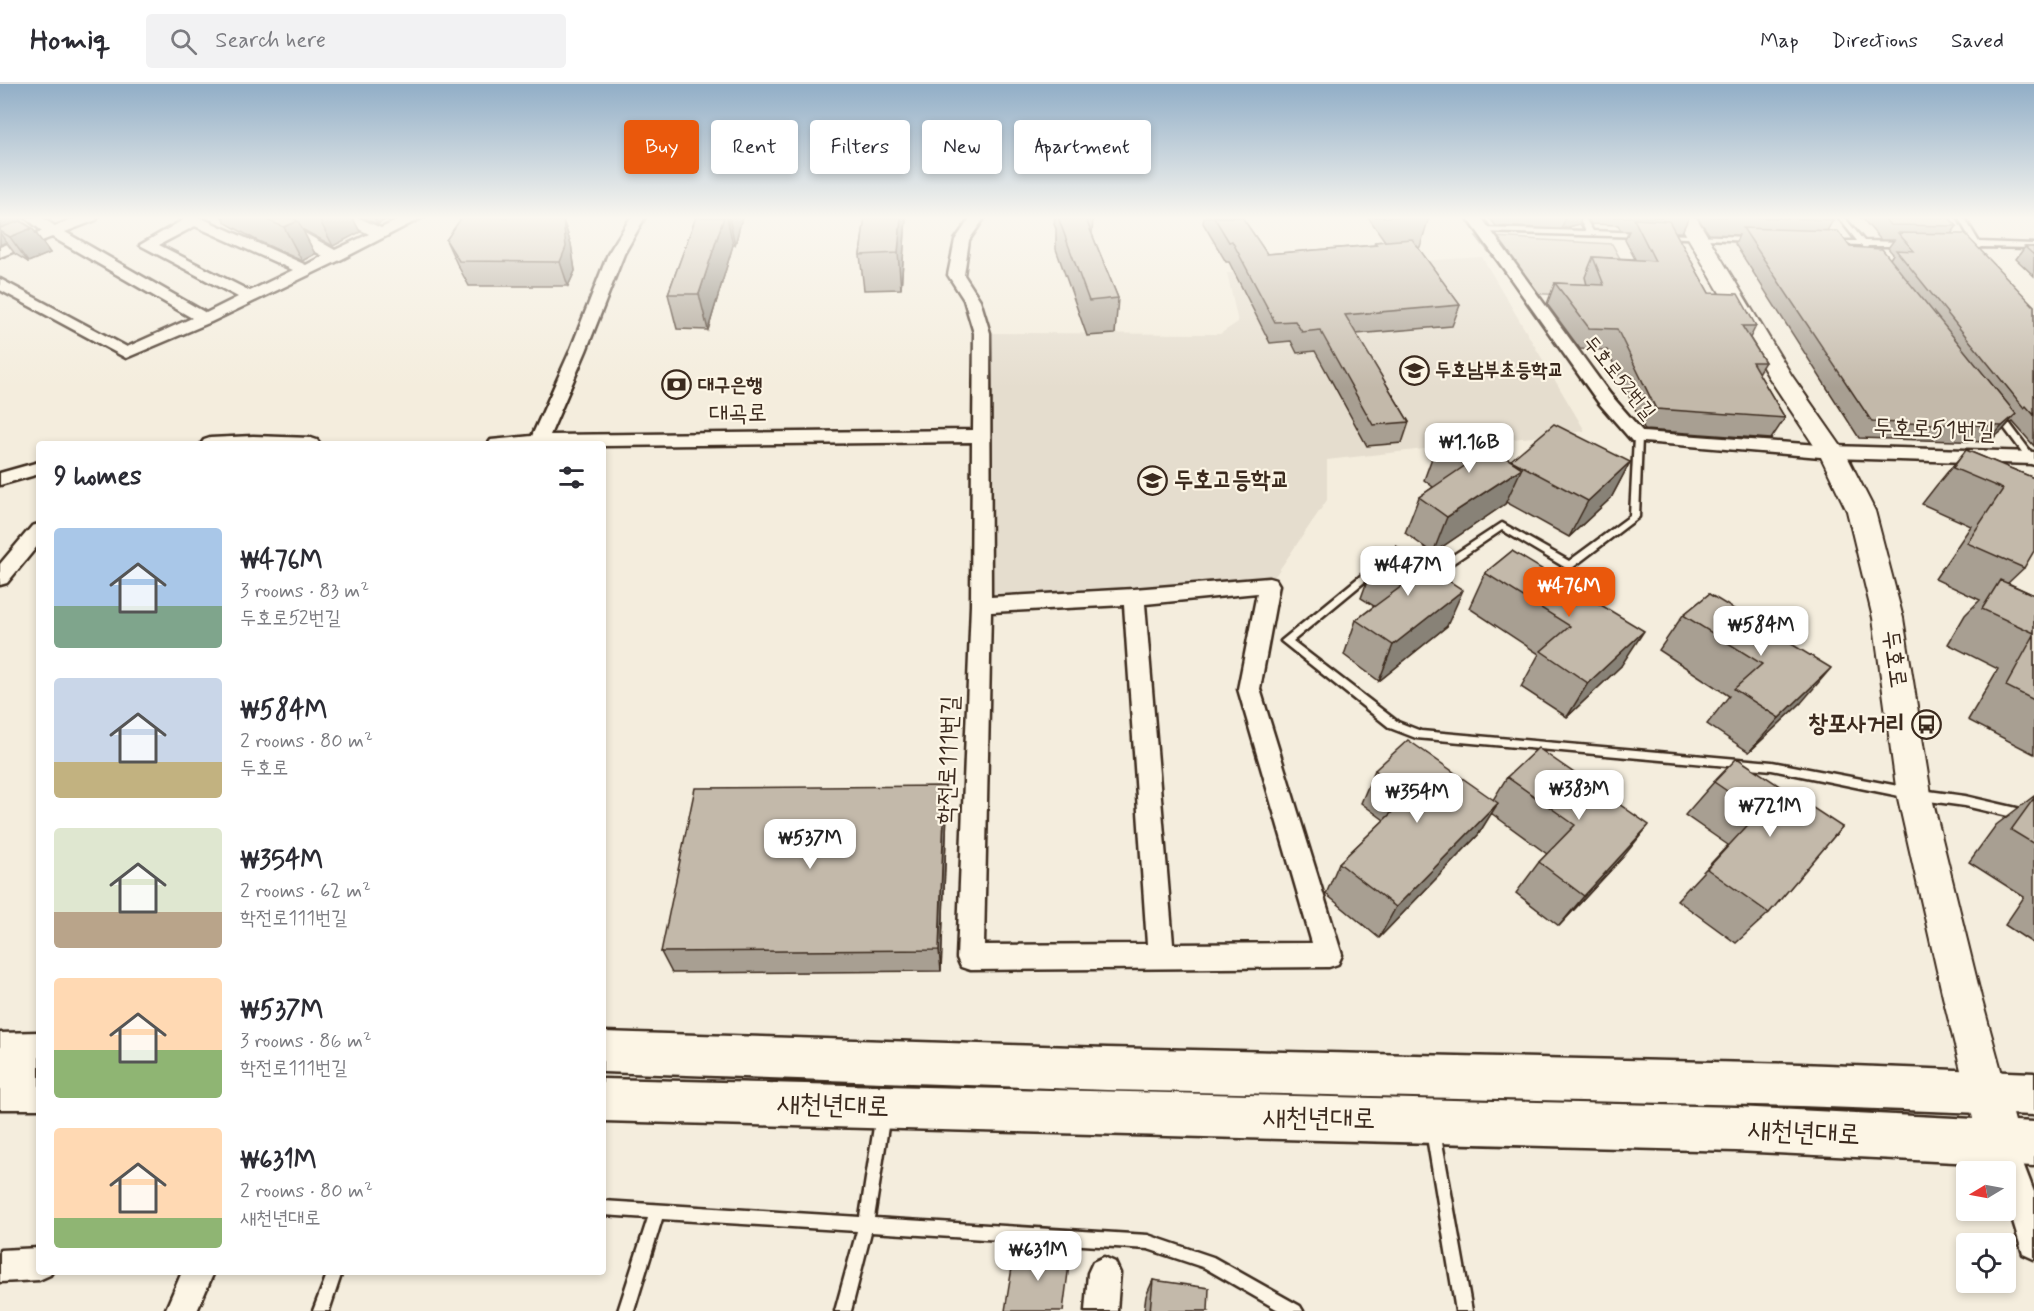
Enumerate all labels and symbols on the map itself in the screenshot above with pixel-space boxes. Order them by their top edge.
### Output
street label: 두호로52번길 [1577,330,1661,426]
school or university icon: 두호남부초등학교 [1398,354,1430,386]
place label: 두호남부초등학교 [1435,357,1564,384]
bank icon: 대구은행 [661,369,693,401]
place label: 대구은행 [698,372,762,399]
street label: 대곡로 [709,398,767,430]
street label: 두호로51번길 [1873,412,1995,448]
pin: ₩1.16B [1420,423,1518,474]
school or university icon: 두호고등학교 [1137,464,1169,496]
place label: 두호고등학교 [1174,465,1290,496]
pin: ₩447M [1366,546,1450,597]
pin: ₩476M [1527,567,1611,618]
pin: ₩584M [1719,606,1803,657]
street label: 두호로 [1875,628,1913,690]
street label: 학전로111번길 [931,695,967,825]
bus stop icon: 창포사거리 [1910,708,1942,740]
place label: 창포사거리 [1808,709,1905,740]
pin: ₩383M [1537,770,1621,821]
pin: ₩354M [1375,773,1459,824]
pin: ₩721M [1728,787,1812,838]
pin: ₩537M [768,819,852,870]
street label: 새천년대로 [776,1086,890,1126]
street label: 새천년대로 [1262,1100,1376,1138]
street label: 새천년대로 [1747,1112,1861,1154]
north arrow [1956,1161,2016,1221]
pin: ₩631M [996,1231,1080,1282]

